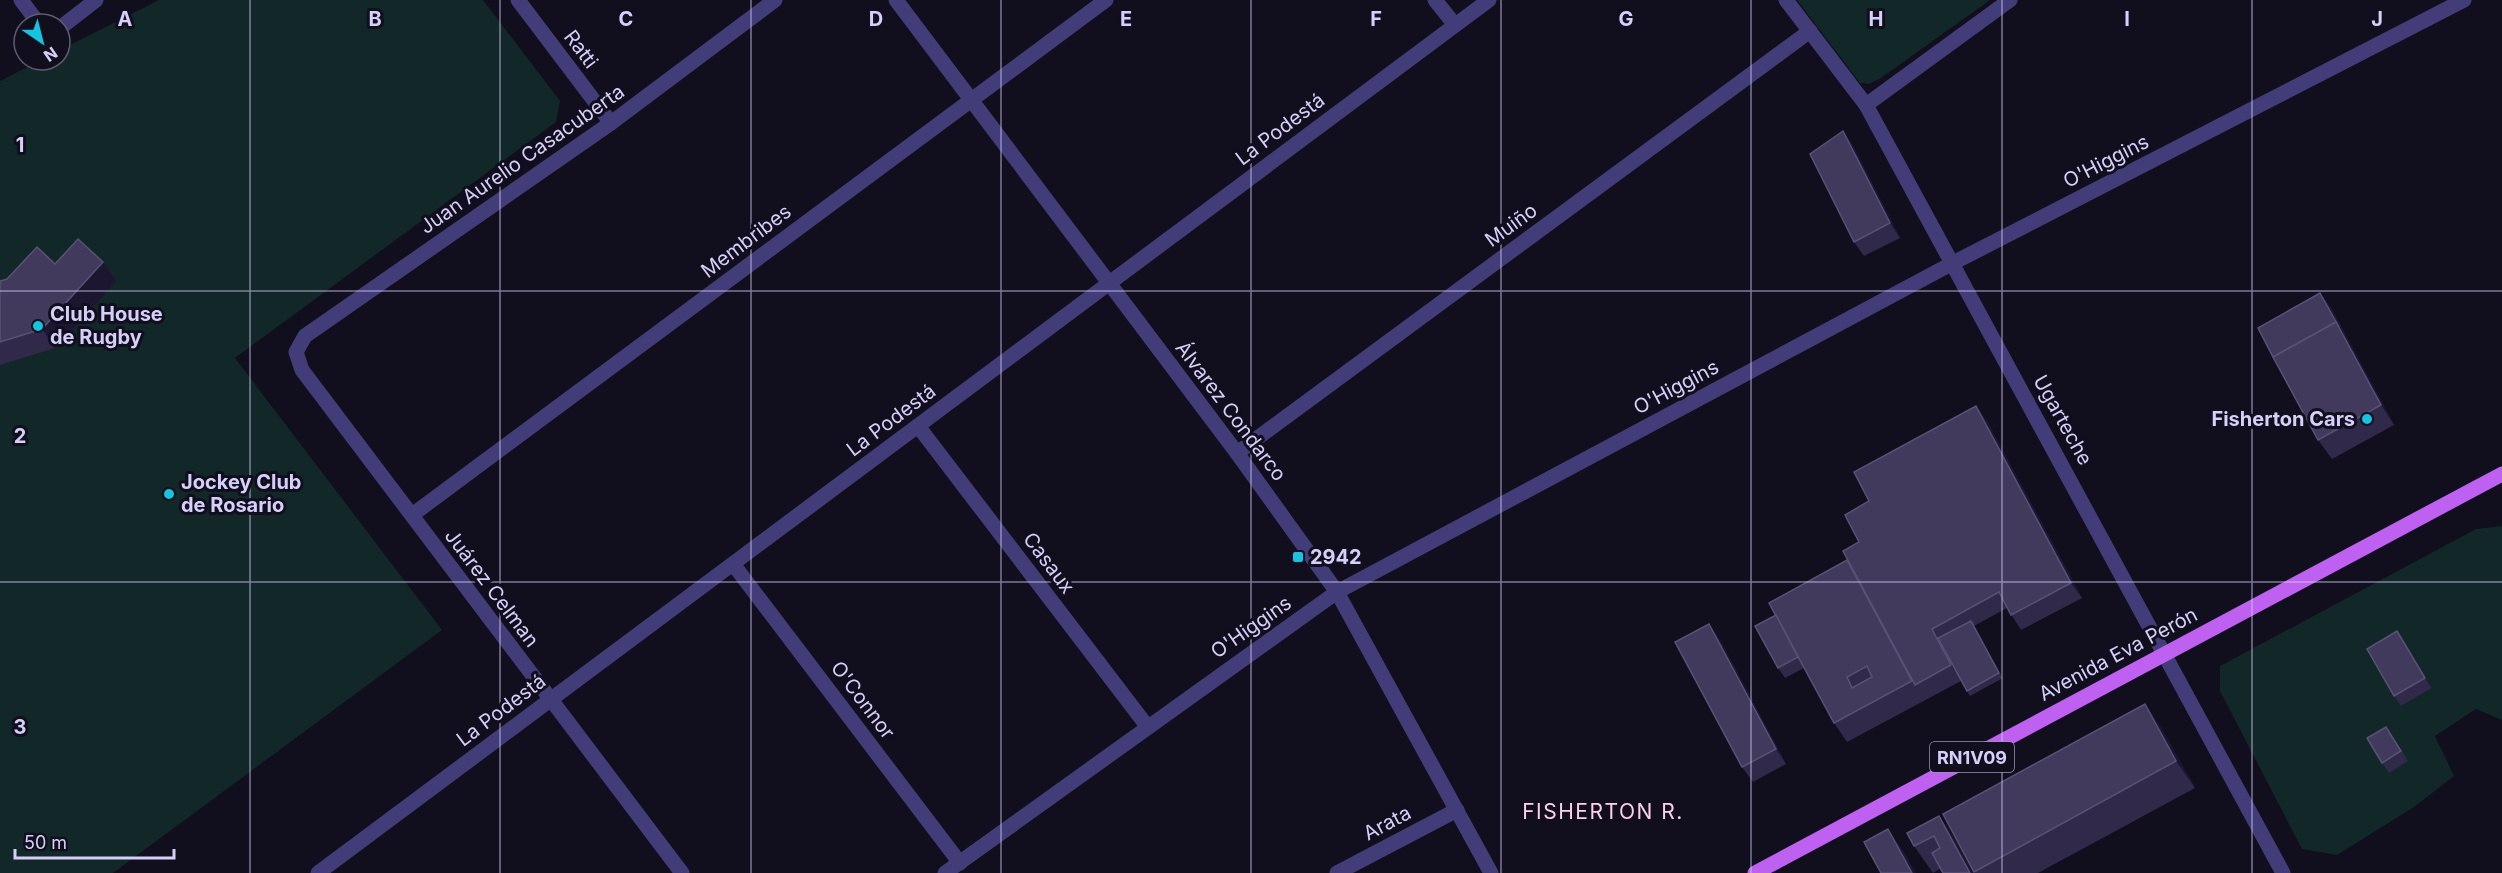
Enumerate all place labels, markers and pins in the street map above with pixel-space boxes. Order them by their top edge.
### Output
place label: Club House de Rugby [50,302,163,349]
marker: Club House de Rugby [31,319,45,333]
place label: Fisherton Cars [2211,407,2355,431]
marker: Fisherton Cars [2360,412,2374,426]
place label: Jockey Club de Rosario [181,470,301,517]
marker: Jockey Club de Rosario [162,487,176,501]
place label: 2942 [1310,545,1362,569]
marker: 2942 [1291,550,1305,564]

